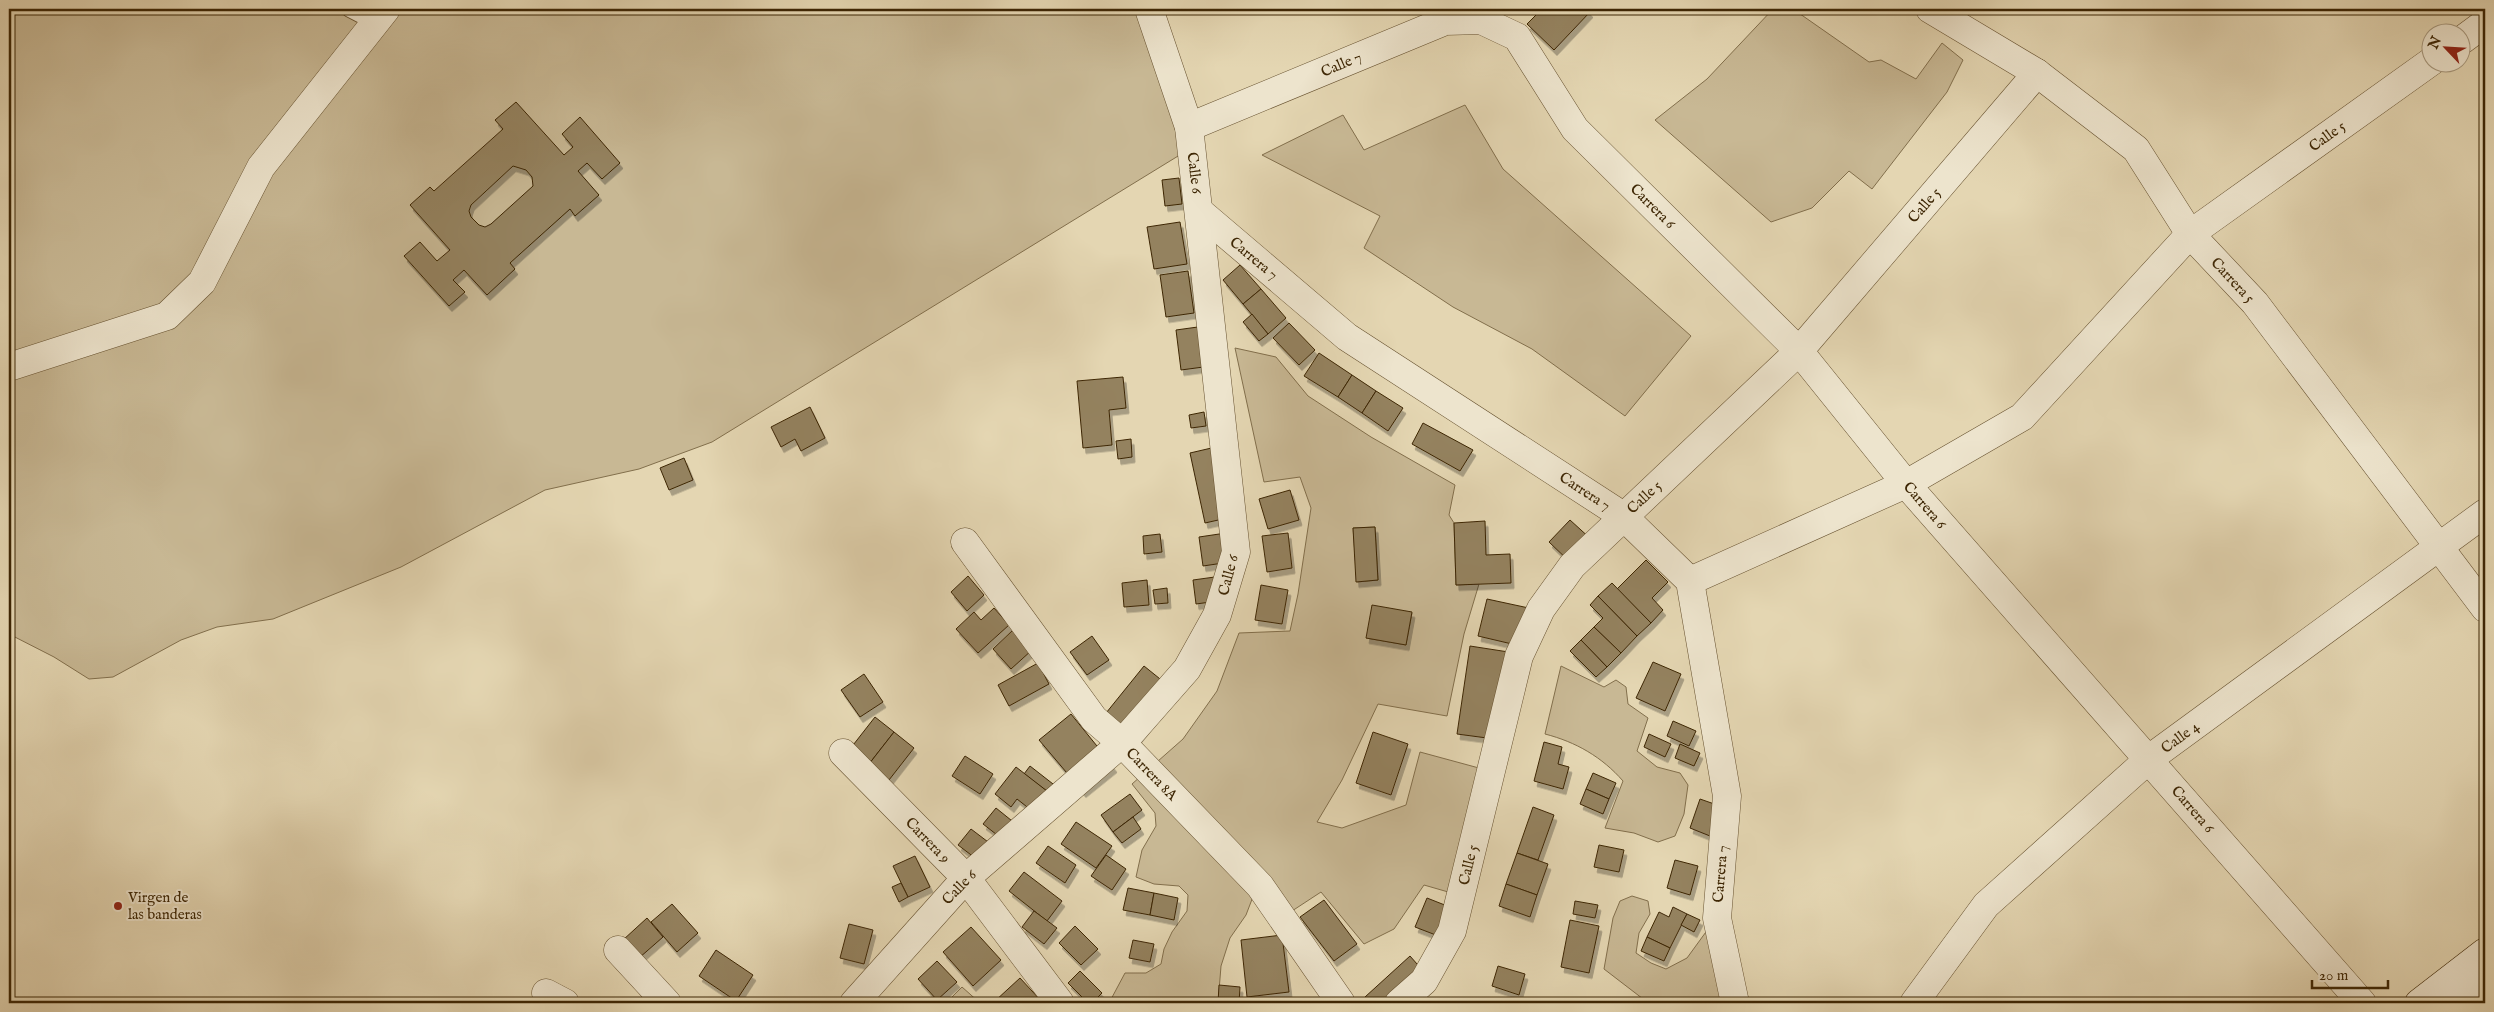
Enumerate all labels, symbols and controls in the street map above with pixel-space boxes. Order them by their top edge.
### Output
north arrow [2422,22,2472,72]
text: N [2424,34,2446,53]
street label: Calle 7 [1318,47,1364,82]
street label: Calle 5 [2305,116,2350,156]
street label: Calle 6 [1183,151,1207,196]
street label: Carrera 6 [1626,180,1680,234]
street label: Calle 5 [1904,183,1945,227]
street label: Carrera 7 [1226,233,1282,284]
street label: Carrera 5 [2207,253,2259,308]
street label: Carrera 7 [1555,468,1614,515]
street label: Calle 5 [1623,476,1666,518]
street label: Carrera 6 [1899,478,1951,533]
street label: Calle 6 [1214,552,1243,598]
street label: Calle 4 [2157,717,2204,758]
street label: Carrera 8A [1122,744,1182,805]
street label: Carrera 6 [2167,782,2219,837]
street label: Carrera 9 [901,813,954,867]
street label: Calle 5 [1454,842,1483,887]
street label: Carrera 7 [1709,845,1732,903]
street label: Calle 6 [938,865,981,909]
place label: Virgen de las banderas [127,888,202,924]
marker: Virgen de las banderas [112,900,124,912]
scale bar [2312,957,2388,989]
text: 20 m [2319,966,2349,985]

